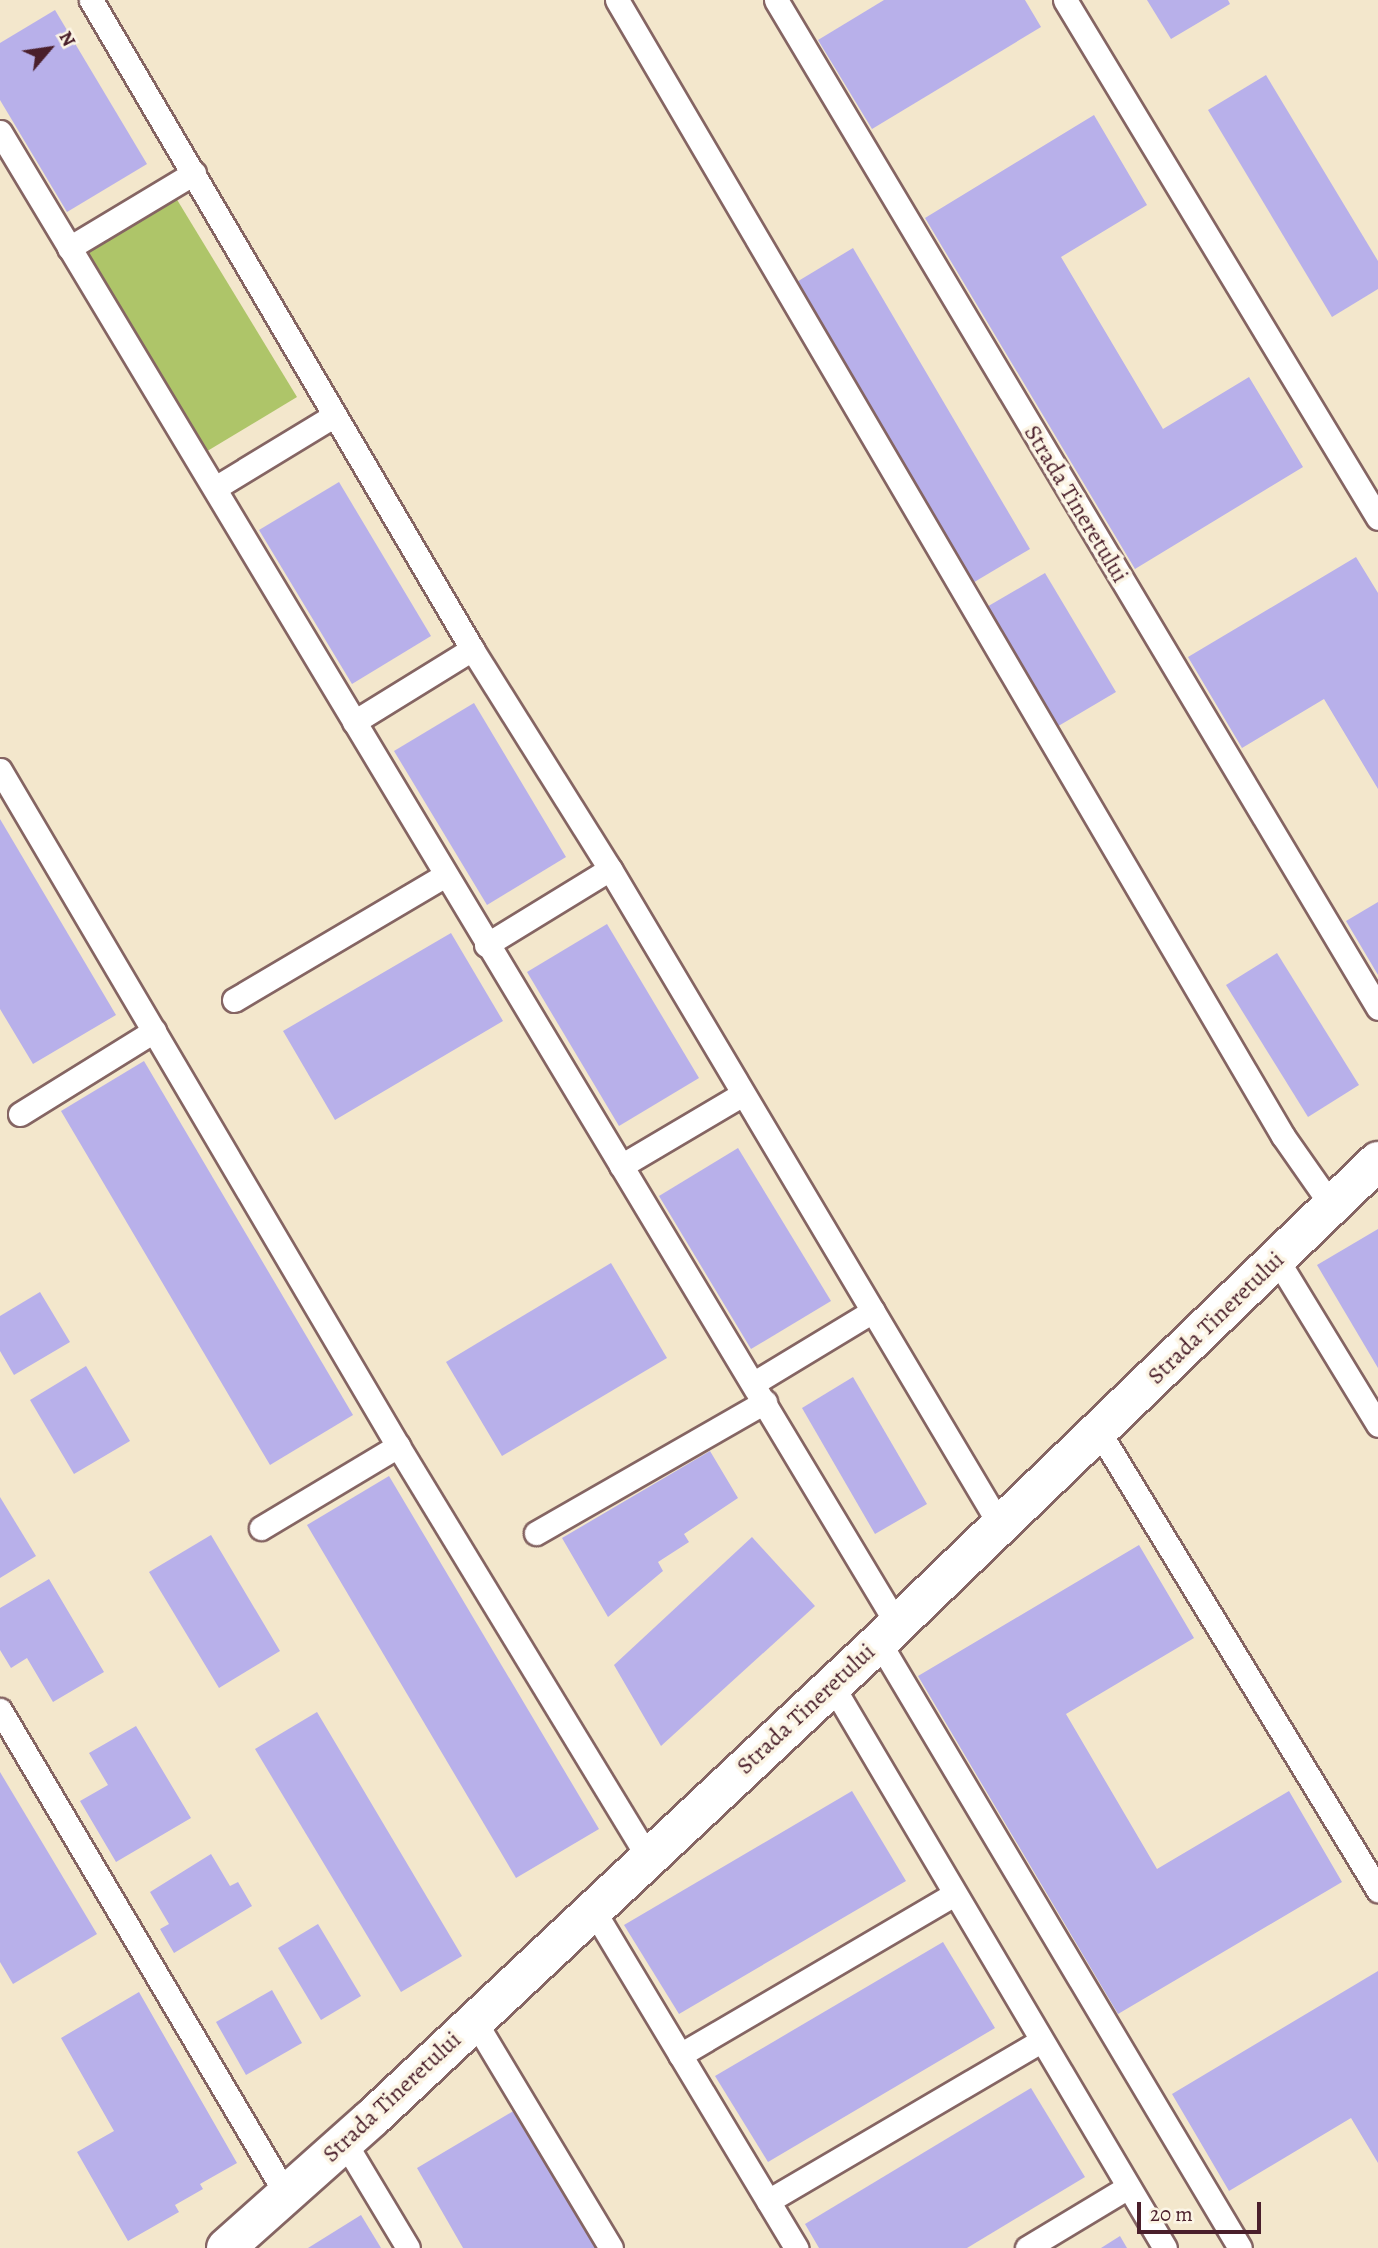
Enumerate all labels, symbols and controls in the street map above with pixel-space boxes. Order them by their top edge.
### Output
north arrow [14,14,84,84]
text: N [53,26,82,51]
street label: Strada Tineretului [1018,420,1134,588]
street label: Strada Tineretului [1142,1246,1290,1390]
street label: Strada Tineretului [731,1637,881,1781]
street label: Strada Tineretului [317,2025,467,2169]
scale bar [1140,2188,1264,2232]
text: 20 m [1150,2200,1193,2228]

